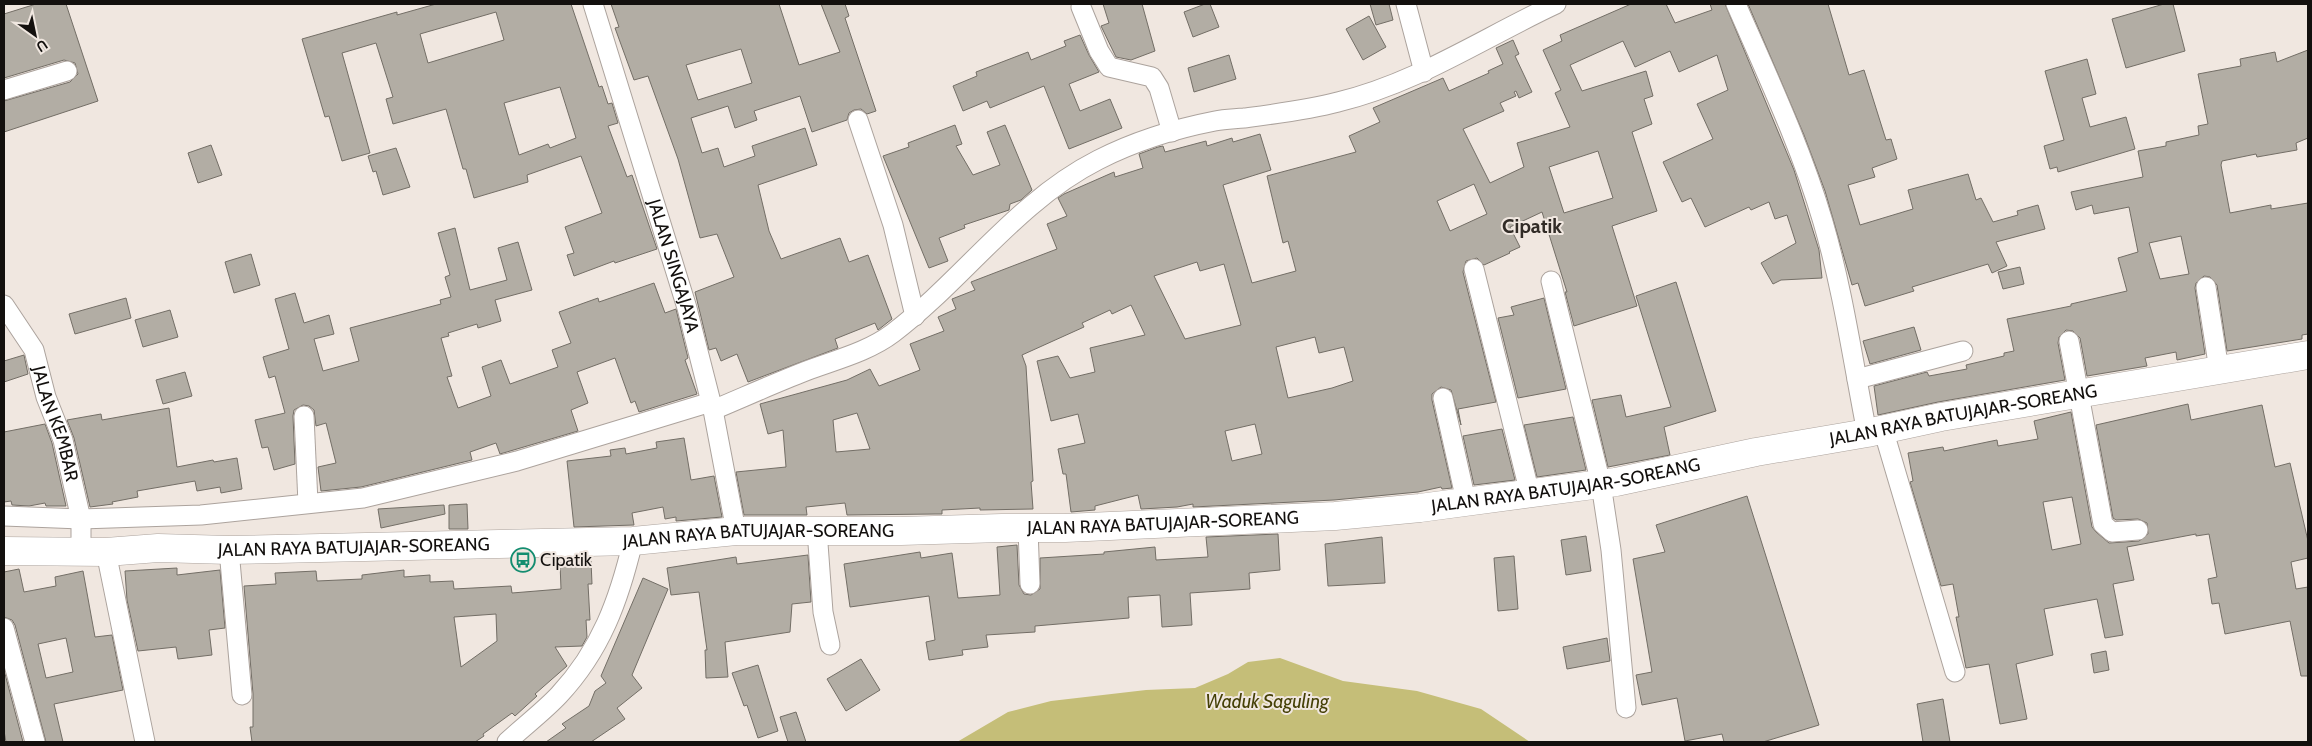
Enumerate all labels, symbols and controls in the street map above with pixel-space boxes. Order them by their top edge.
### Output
north arrow [10,10,60,60]
text: U [33,36,51,56]
street label: JALAN SINGAJAYA [643,196,704,335]
district label: Cipatik [1502,214,1562,238]
street label: JALAN KEMBAR [27,363,83,484]
street label: JALAN RAYA BATUJAJAR-SOREANG [1827,380,2099,450]
street label: JALAN RAYA BATUJAJAR-SOREANG [1429,453,1702,518]
street label: JALAN RAYA BATUJAJAR-SOREANG [1026,507,1299,539]
street label: JALAN RAYA BATUJAJAR-SOREANG [622,520,894,552]
street label: JALAN RAYA BATUJAJAR-SOREANG [217,533,490,561]
bus stop icon: Cipatik [510,547,536,573]
place label: Cipatik [540,549,593,571]
water label: Waduk Saguling [1205,690,1330,713]

